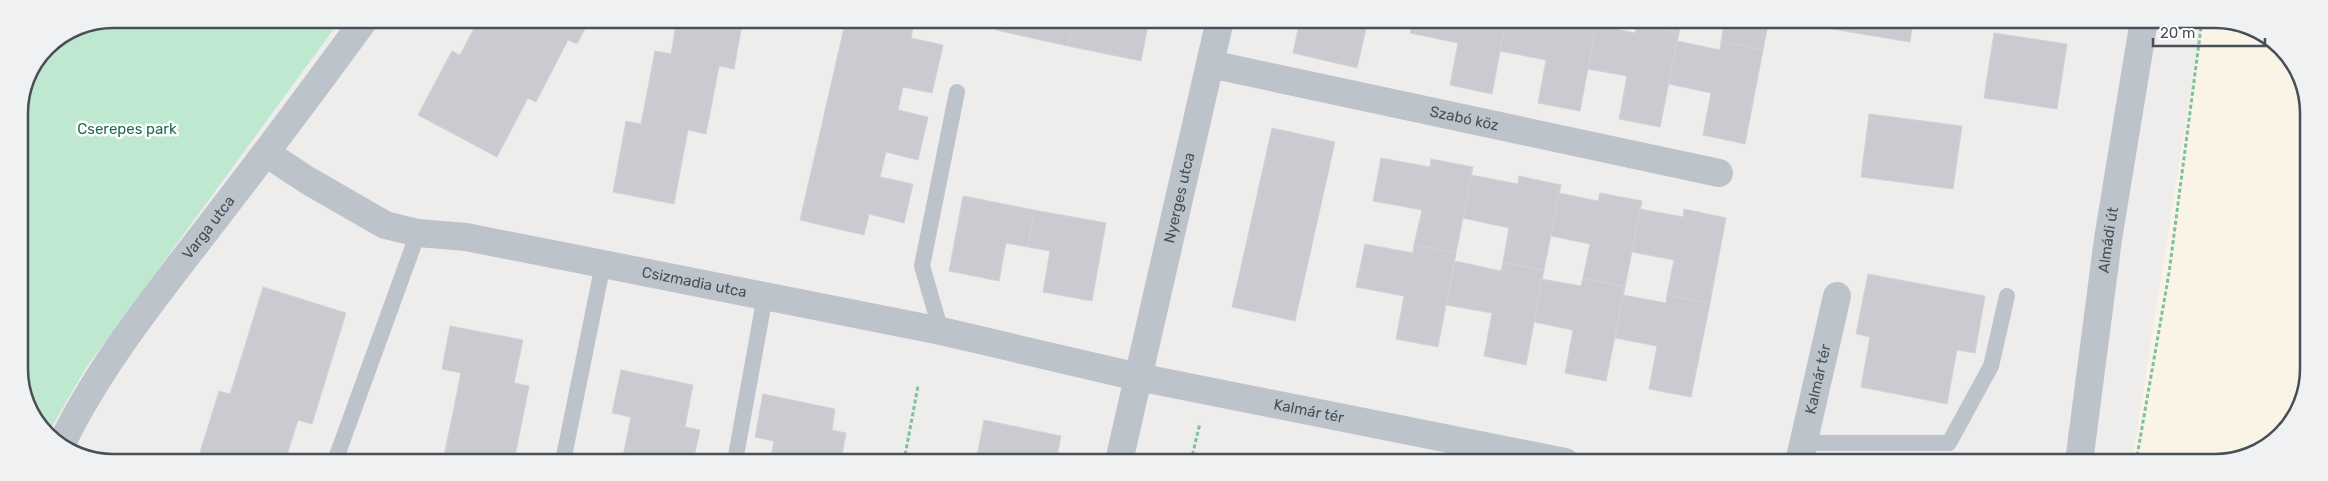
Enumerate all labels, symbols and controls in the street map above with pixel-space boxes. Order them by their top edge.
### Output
scale bar [2153,15,2266,47]
text: 20 m [2160,24,2195,42]
street label: Szabó köz [1428,102,1501,135]
park label: Cserepes park [77,120,177,138]
street label: Nyerges utca [1160,151,1198,245]
street label: Varga utca [178,192,239,263]
street label: Almádi út [2095,205,2122,274]
street label: Csizmadia utca [640,263,748,301]
street label: Kalmár tér [1801,342,1835,416]
street label: Kalmár tér [1272,395,1346,427]

